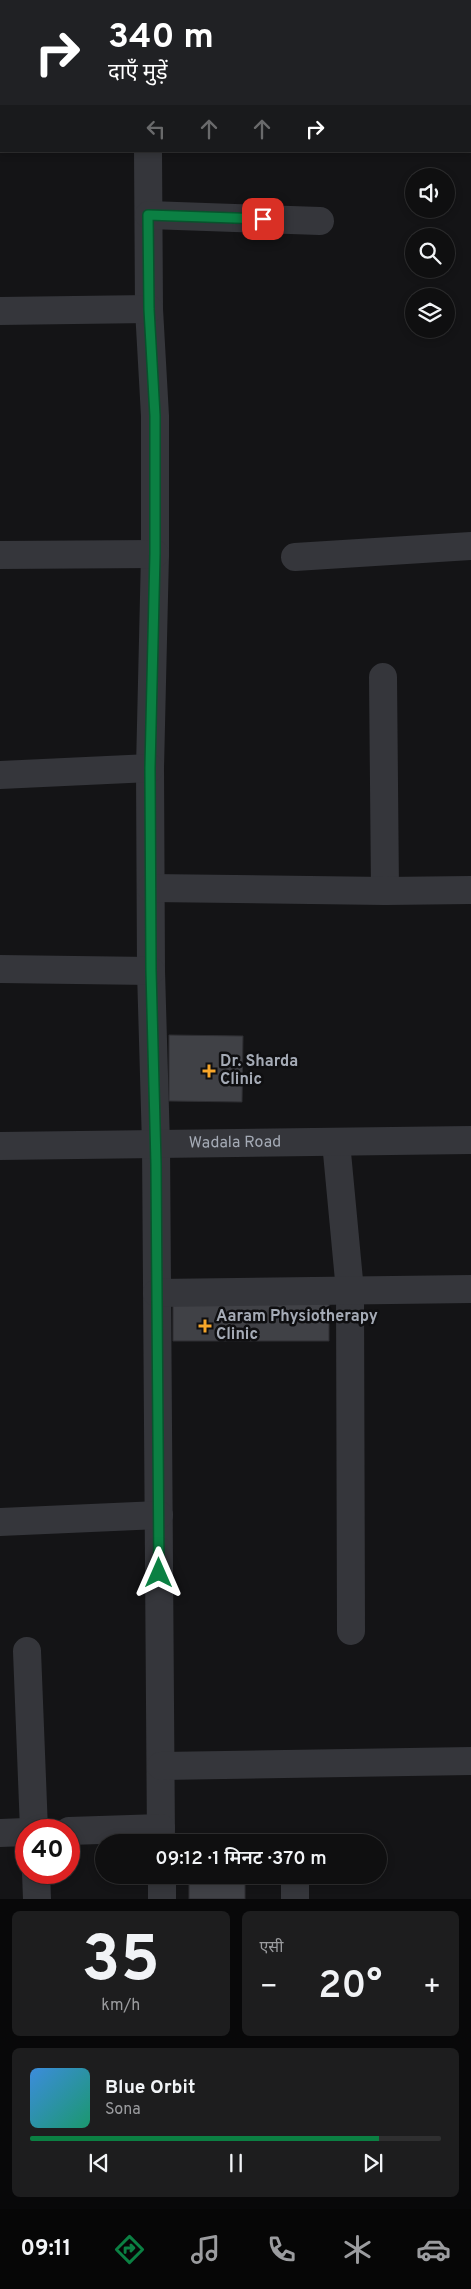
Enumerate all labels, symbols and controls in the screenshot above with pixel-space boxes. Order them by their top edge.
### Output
text: 340 m [108,16,214,60]
icon: right [25,20,90,85]
text: दाएँ मुड़ें [108,60,168,87]
icon: left [142,115,170,143]
icon: ahead [195,115,223,143]
icon: ahead [248,115,276,143]
icon: right [301,115,329,143]
map controls [405,168,455,338]
button: sound [405,168,455,218]
pin [242,198,284,240]
icon: arrive [249,205,277,233]
button: search [405,228,455,278]
button: layers [405,288,455,338]
place label: Dr. Sharda Clinic [220,1052,298,1090]
marker: Dr. Sharda Clinic [202,1064,216,1078]
street label: Wadala Road [189,1132,281,1154]
place label: Aaram Physiotherapy Clinic [216,1307,378,1345]
marker: Aaram Physiotherapy Clinic [198,1319,212,1333]
position arrow [132,1546,184,1598]
speed limit sign: 40 [15,1819,80,1884]
text: 09:12 · 1 मिनट · 370 m [155,1847,327,1871]
text: 35 [81,1922,160,2004]
text: एसी [260,1938,283,1958]
text: 20° [318,1963,382,2012]
text: − [260,1970,278,2006]
text: + [423,1970,441,2006]
text: km/h [101,1996,140,2016]
text: Blue Orbit [105,2076,195,2100]
text: Sona [105,2100,141,2120]
icon: previous [85,2149,113,2177]
icon: pause [222,2149,250,2177]
icon: next [359,2149,387,2177]
icon: directions [112,2232,147,2267]
icon: music [188,2232,223,2267]
icon: phone [264,2232,299,2267]
icon: climate [340,2232,375,2267]
icon: car [416,2232,451,2267]
text: 09:11 [20,2236,71,2263]

